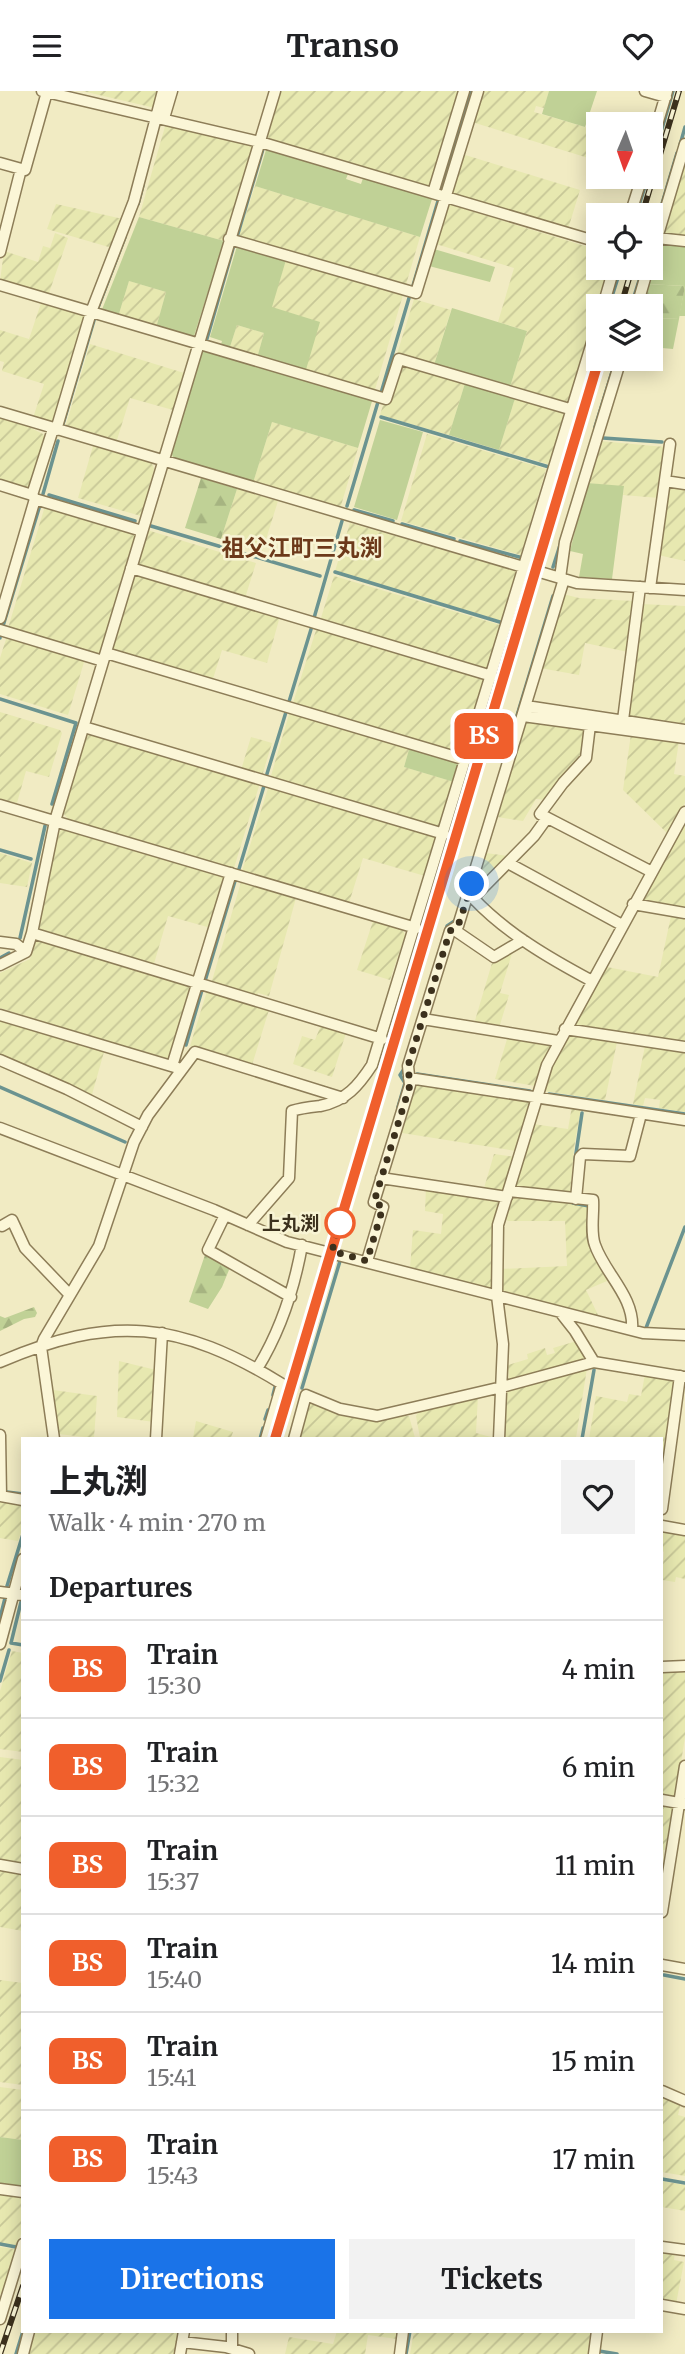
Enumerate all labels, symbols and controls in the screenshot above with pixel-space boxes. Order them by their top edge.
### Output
text: Transo [286,26,399,66]
icon: menu [28,27,66,65]
icon: heart [619,27,657,65]
north arrow [586,112,663,189]
map controls [586,112,663,371]
button: locate [586,203,663,280]
button: layers [586,294,663,371]
district label: 祖父江町三丸渕 [222,533,383,562]
line badge: BS [452,713,516,759]
text: BS [468,720,500,751]
your location [454,866,489,901]
marker: 上丸渕 [325,1208,355,1238]
place label: 上丸渕 [262,1211,319,1235]
button: heart [561,1460,635,1534]
text: 上丸渕 [49,1461,148,1502]
text: Walk · 4 min · 270 m [49,1508,266,1537]
text: Departures [49,1571,193,1604]
text: Train [147,1638,218,1671]
text: BS [72,1653,103,1684]
text: 4 min [561,1653,635,1686]
text: 15:30 [147,1671,202,1700]
text: Train [147,1736,218,1769]
text: BS [72,1751,103,1782]
text: 6 min [562,1751,635,1784]
text: 15:32 [147,1769,200,1798]
text: Train [147,1834,218,1867]
text: BS [72,1849,103,1880]
text: 11 min [555,1849,635,1882]
text: 15:37 [147,1867,199,1896]
text: Train [147,1932,218,1965]
text: BS [72,1947,103,1978]
text: 14 min [551,1947,635,1980]
text: 15:40 [147,1965,202,1994]
text: Train [147,2030,218,2063]
text: BS [72,2045,103,2076]
text: 15 min [551,2045,635,2078]
text: 15:41 [147,2063,196,2092]
text: Train [147,2128,218,2161]
text: BS [72,2143,103,2174]
text: 17 min [552,2143,635,2176]
text: 15:43 [147,2161,199,2190]
button: Directions [49,2239,335,2319]
button: Tickets [349,2239,635,2319]

